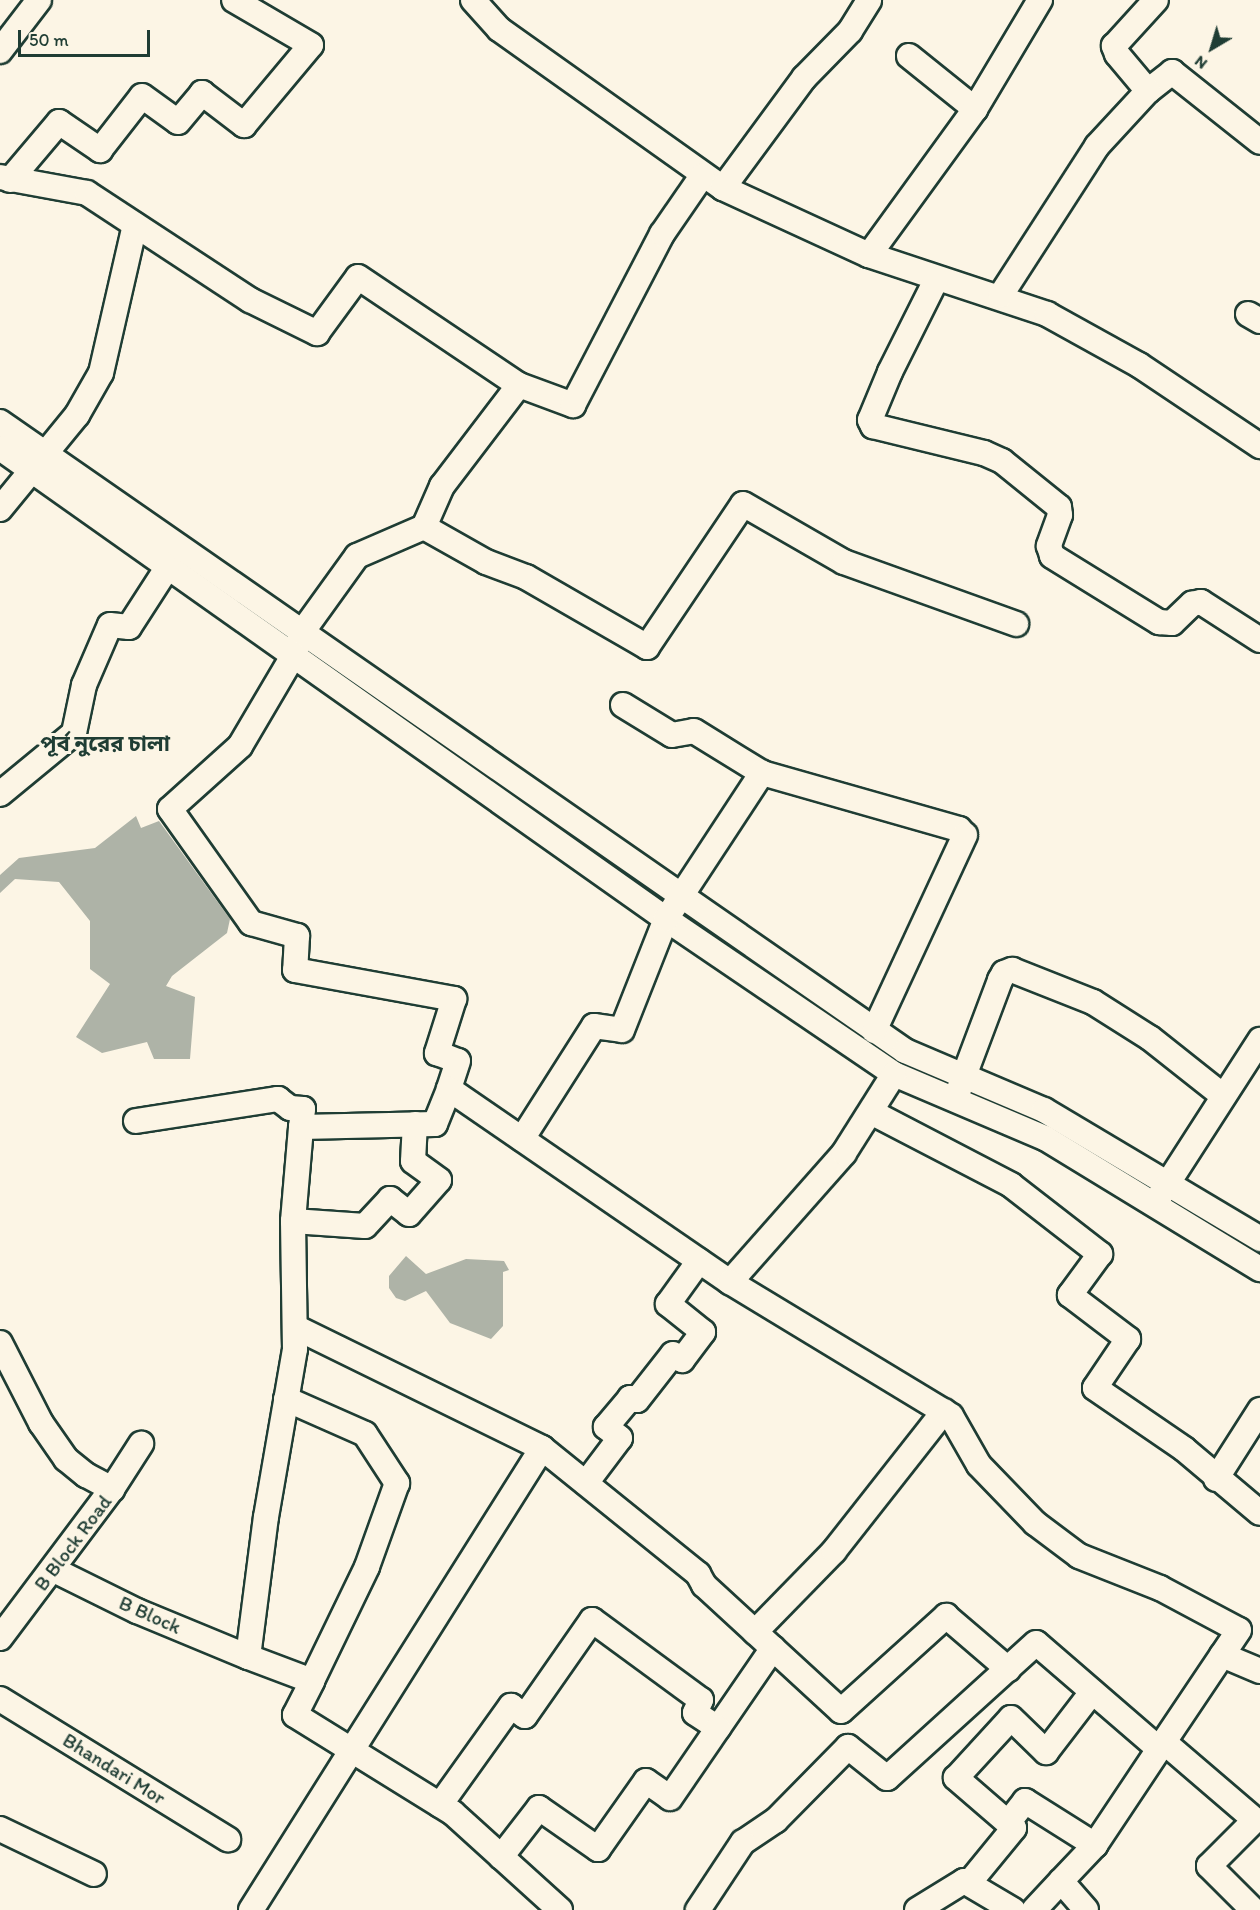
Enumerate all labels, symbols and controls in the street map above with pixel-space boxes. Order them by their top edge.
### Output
scale bar [21,18,153,56]
north arrow [1182,18,1242,78]
text: 50 m [29,29,69,51]
text: N [1191,52,1211,73]
district label: পূর্ব নুরের চালা [40,731,170,757]
street label: B Block Road [29,1491,117,1595]
street label: B Block [115,1591,185,1639]
street label: Bhandari Mor [58,1728,170,1810]

